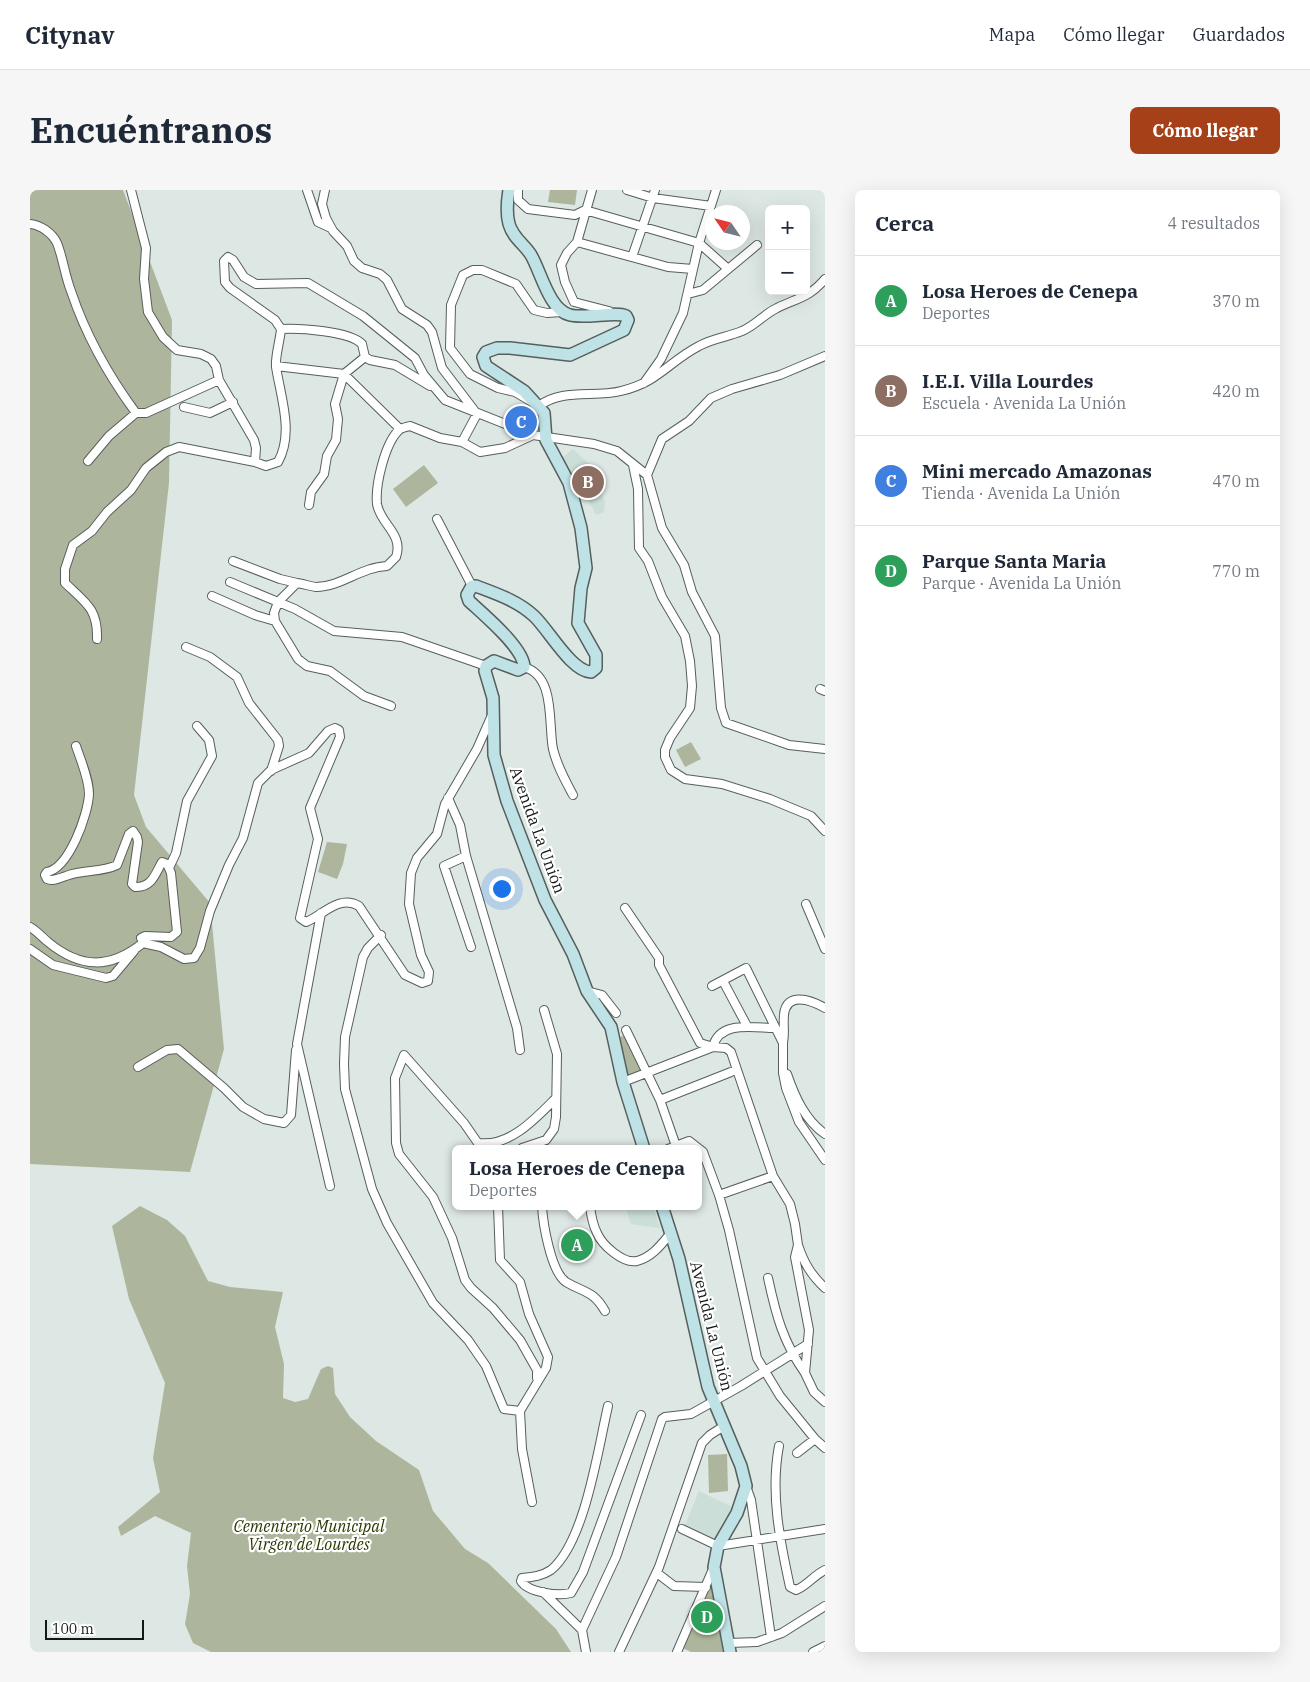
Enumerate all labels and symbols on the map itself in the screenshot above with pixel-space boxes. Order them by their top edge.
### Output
north arrow [705,205,750,250]
pin: C [505,403,537,441]
pin: B [572,463,604,501]
street label: Avenida La Unión [506,764,570,896]
your location [489,876,515,902]
pin: A [561,1226,593,1264]
street label: Avenida La Unión [686,1259,738,1393]
park label: Cementerio Municipal Virgen de Lourdes [233,1516,385,1554]
pin: D [691,1598,723,1636]
scale bar [45,1617,144,1640]

